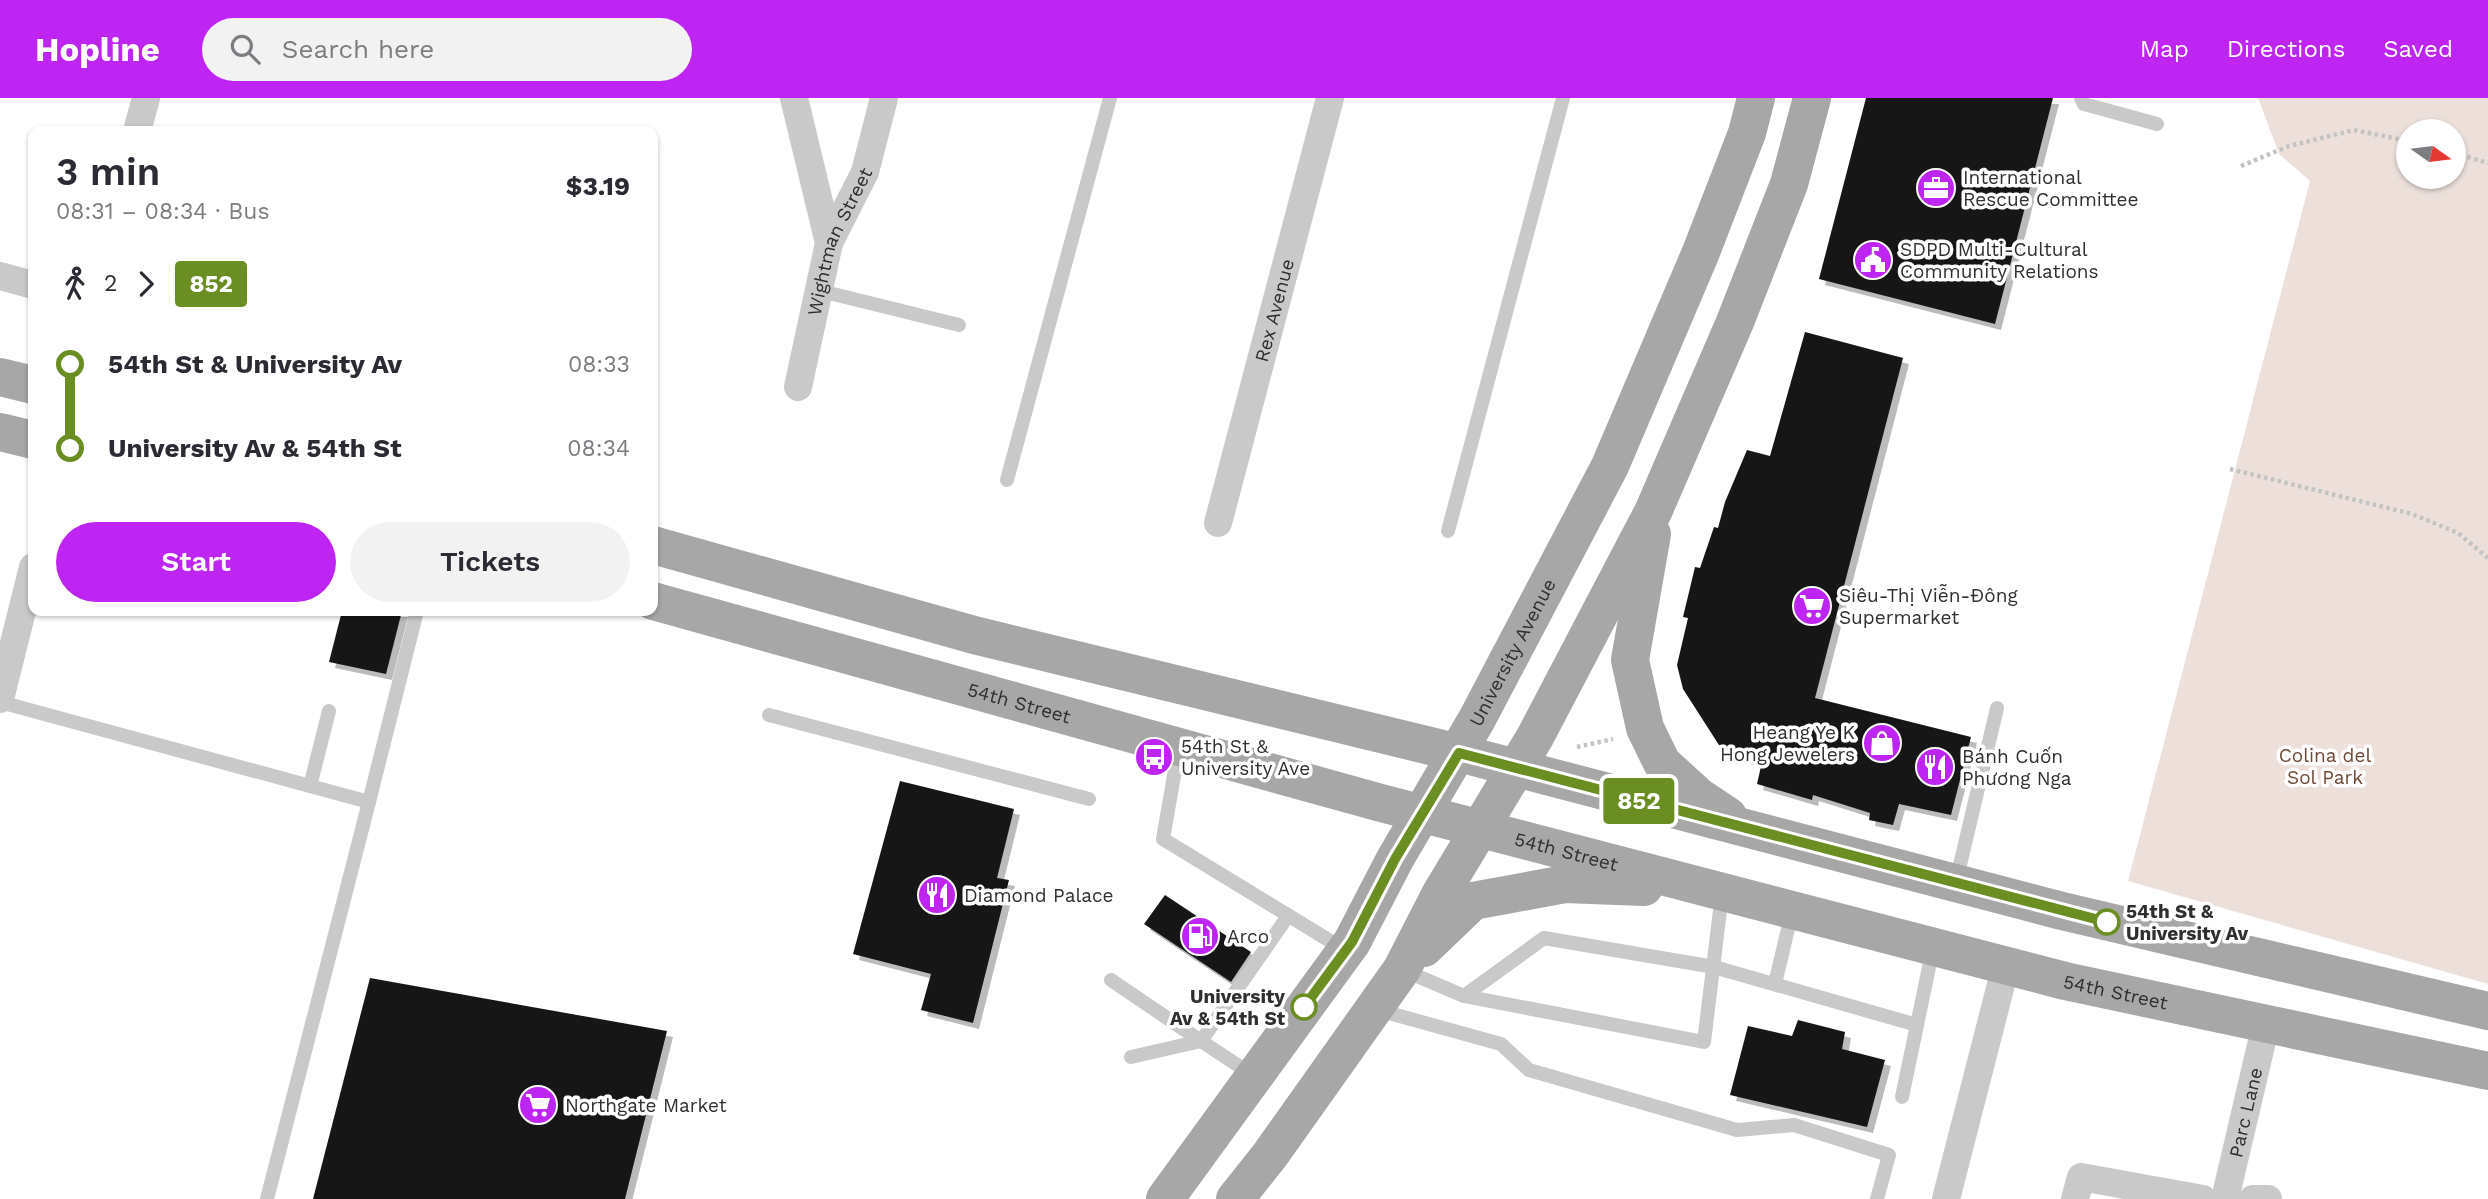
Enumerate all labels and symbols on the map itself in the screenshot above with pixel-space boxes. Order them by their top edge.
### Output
north arrow [2396,119,2466,189]
street label: Wightman Street [802,163,877,318]
place label: International Rescue Committee [1963,166,2138,211]
office icon: International Rescue Committee [1915,167,1957,209]
place label: SDPD Multi-Cultural Community Relations [1900,238,2099,283]
public building icon: SDPD Multi-Cultural Community Relations [1852,239,1894,281]
street label: Rex Avenue [1249,256,1299,364]
street label: University Avenue [1464,574,1560,730]
place label: Siêu-Thị Viễn-Đông Supermarket [1839,584,2018,629]
supermarket icon: Siêu-Thị Viễn-Đông Supermarket [1791,585,1833,627]
street label: 54th Street [965,677,1073,728]
place label: Heang Ye K Hong Jewelers [1720,721,1855,766]
shop icon: Heang Ye K Hong Jewelers [1861,722,1903,764]
place label: 54th St & University Ave [1181,735,1310,780]
bus stop icon: 54th St & University Ave [1133,736,1175,778]
park label: Colina del Sol Park [2279,744,2371,789]
place label: Bánh Cuốn Phương Nga [1962,745,2072,790]
restaurant icon: Bánh Cuốn Phương Nga [1914,746,1956,788]
line badge: 852 [1599,778,1679,824]
street label: 54th Street [1512,827,1621,876]
restaurant icon: Diamond Palace [916,874,958,916]
place label: Diamond Palace [964,884,1114,907]
place label: 54th St & University Av [2126,900,2248,945]
marker: 54th St & University Av [2094,909,2120,935]
fuel station icon: Arco [1179,915,1221,957]
place label: Arco [1227,925,1269,948]
street label: 54th Street [2061,969,2170,1014]
place label: University Av & 54th St [1170,985,1286,1030]
marker: University Av & 54th St [1291,994,1317,1020]
street label: Parc Lane [2224,1065,2267,1160]
supermarket icon: Northgate Market [517,1084,559,1126]
place label: Northgate Market [565,1094,727,1117]

